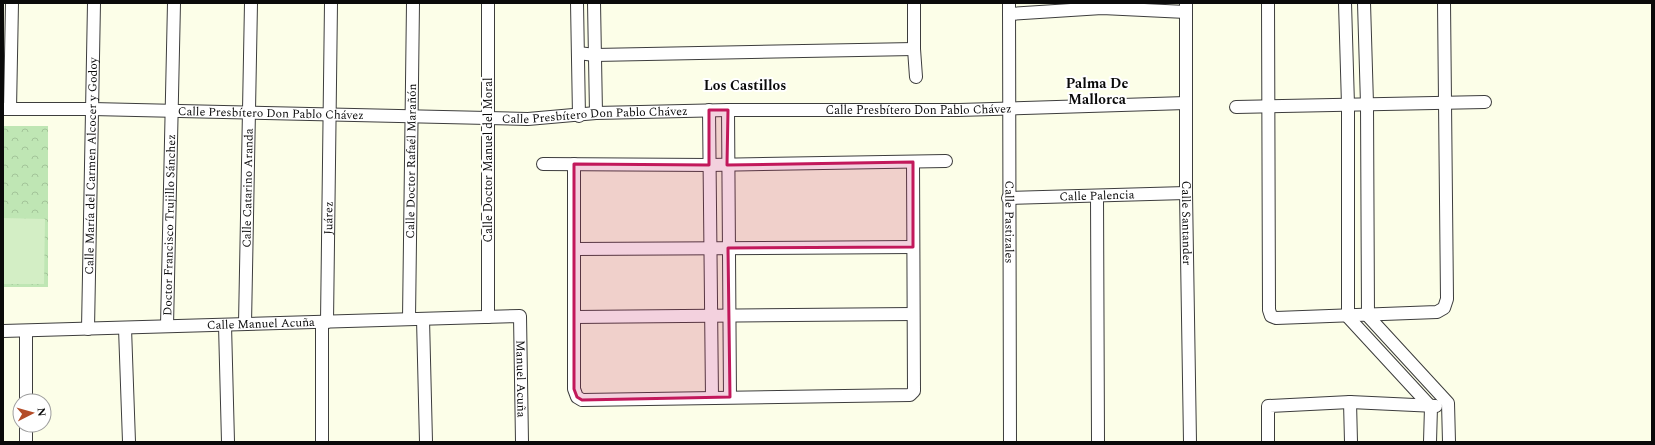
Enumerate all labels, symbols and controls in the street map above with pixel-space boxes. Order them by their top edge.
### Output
street label: Calle María del Carmen Alcocer y Godoy [80,56,103,275]
district label: Palma De Mallorca [1066,73,1128,110]
district label: Los Castillos [704,75,786,96]
street label: Calle Doctor Manuel del Moral [479,77,498,243]
street label: Calle Doctor Rafaél Marañón [401,83,422,239]
street label: Calle Presbítero Don Pablo Chávez [826,99,1012,120]
street label: Calle Presbítero Don Pablo Chávez [178,102,364,125]
street label: Calle Presbítero Don Pablo Chávez [502,102,688,129]
street label: Calle Catarino Aranda [237,128,259,248]
street label: Doctor Francisco Trujillo Sánchez [158,134,181,316]
street label: Calle Pastizales [999,181,1019,263]
street label: Calle Santander [1176,181,1196,266]
street label: Calle Palencia [1059,185,1135,207]
street label: Juárez [319,201,339,235]
street label: Calle Manuel Acuña [207,313,315,335]
street label: Manuel Acuña [510,340,531,418]
north arrow [12,393,52,433]
text: N [33,407,50,417]

